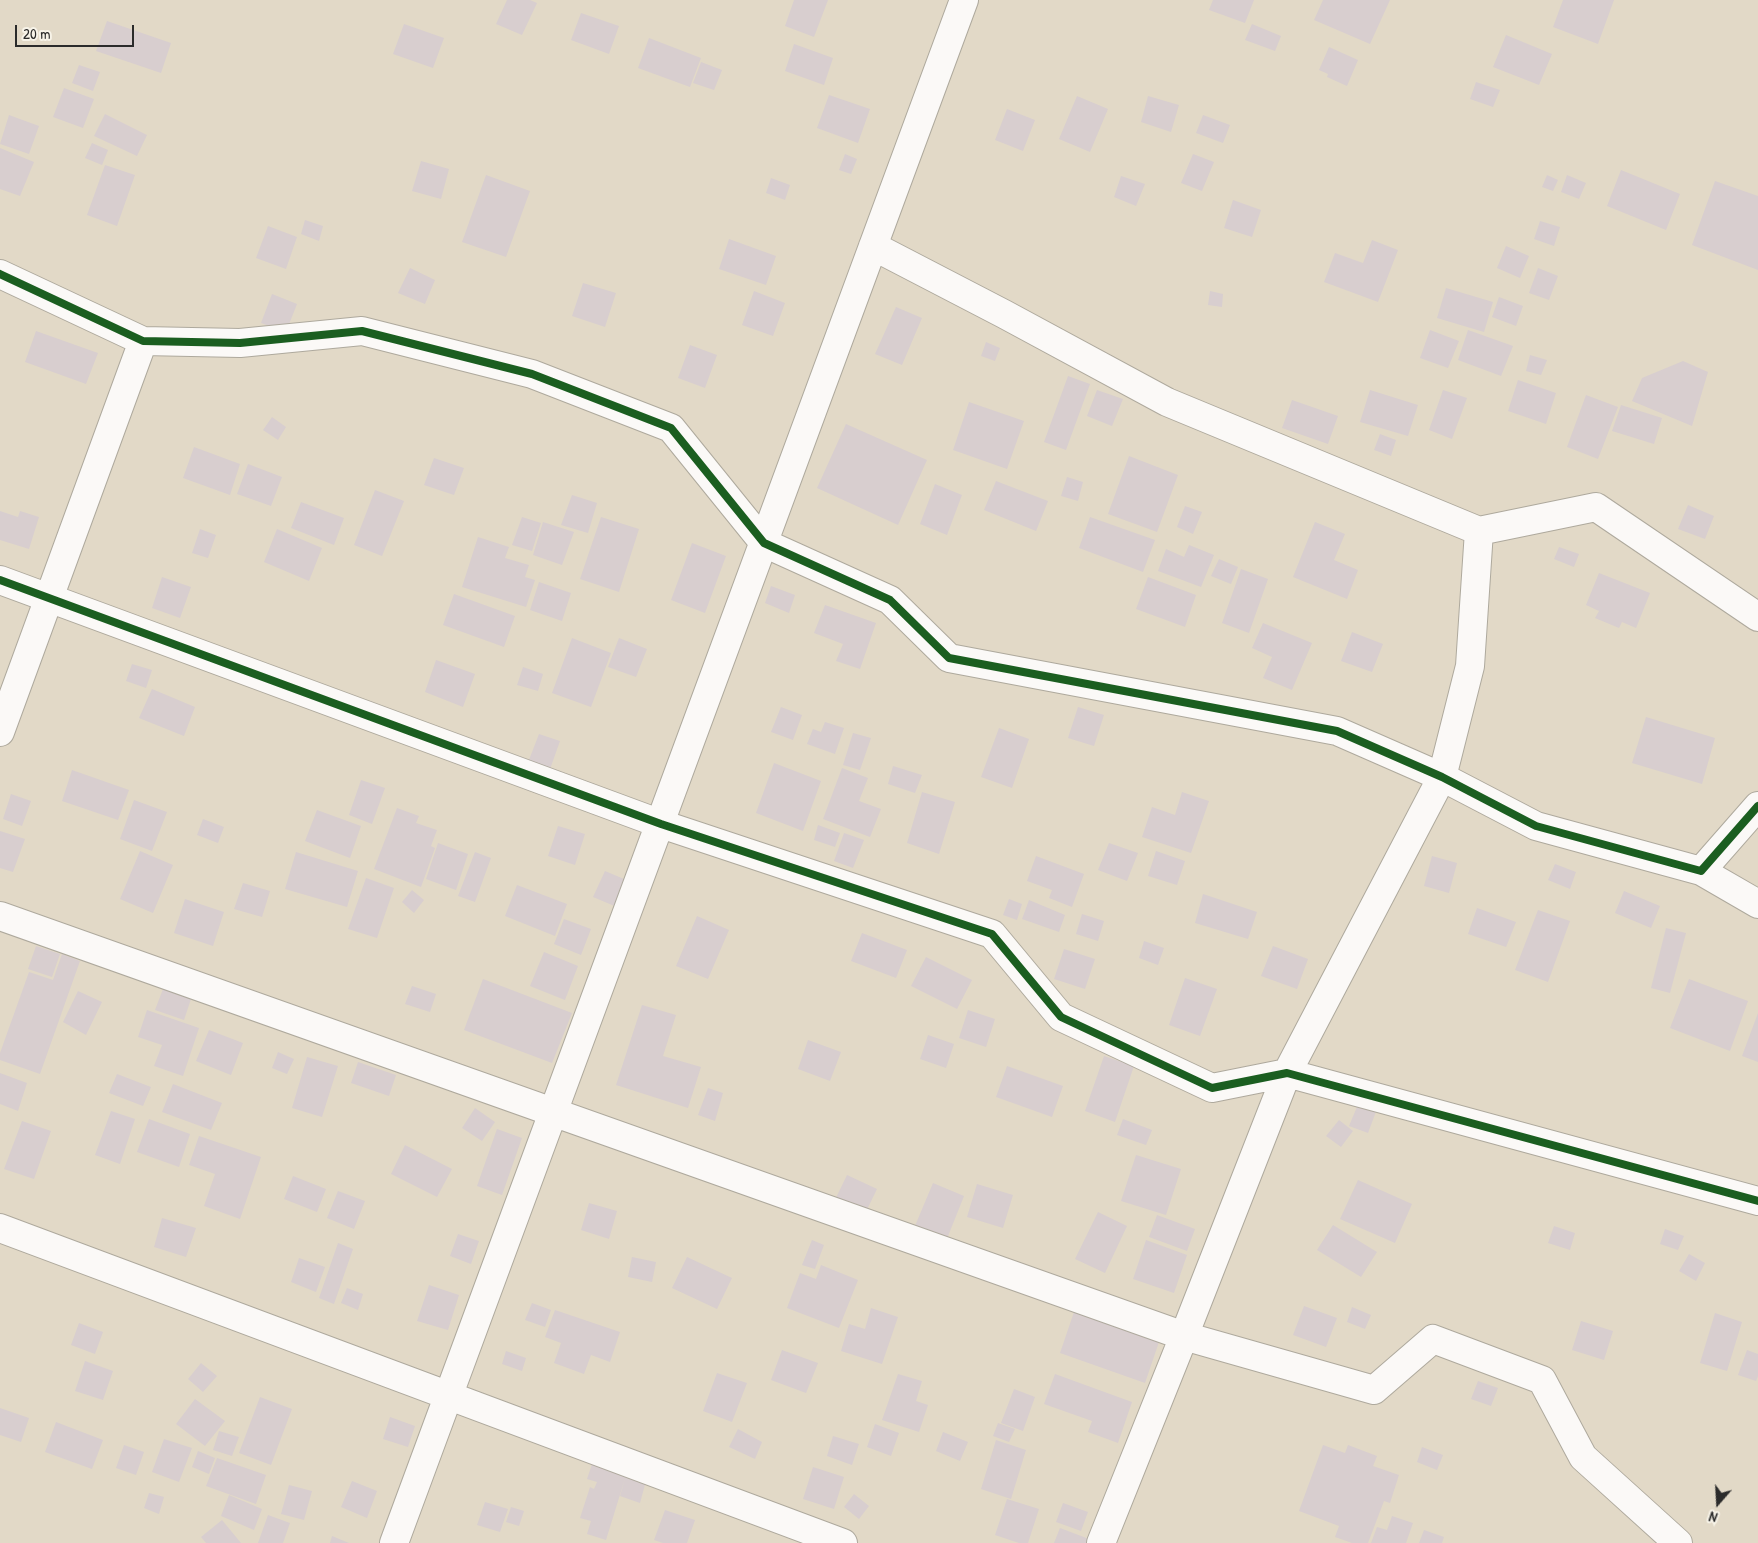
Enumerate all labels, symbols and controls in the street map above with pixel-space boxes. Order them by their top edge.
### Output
scale bar [18,15,136,47]
text: 20 m [23,23,50,44]
north arrow [1693,1478,1743,1528]
text: N [1706,1507,1720,1528]

